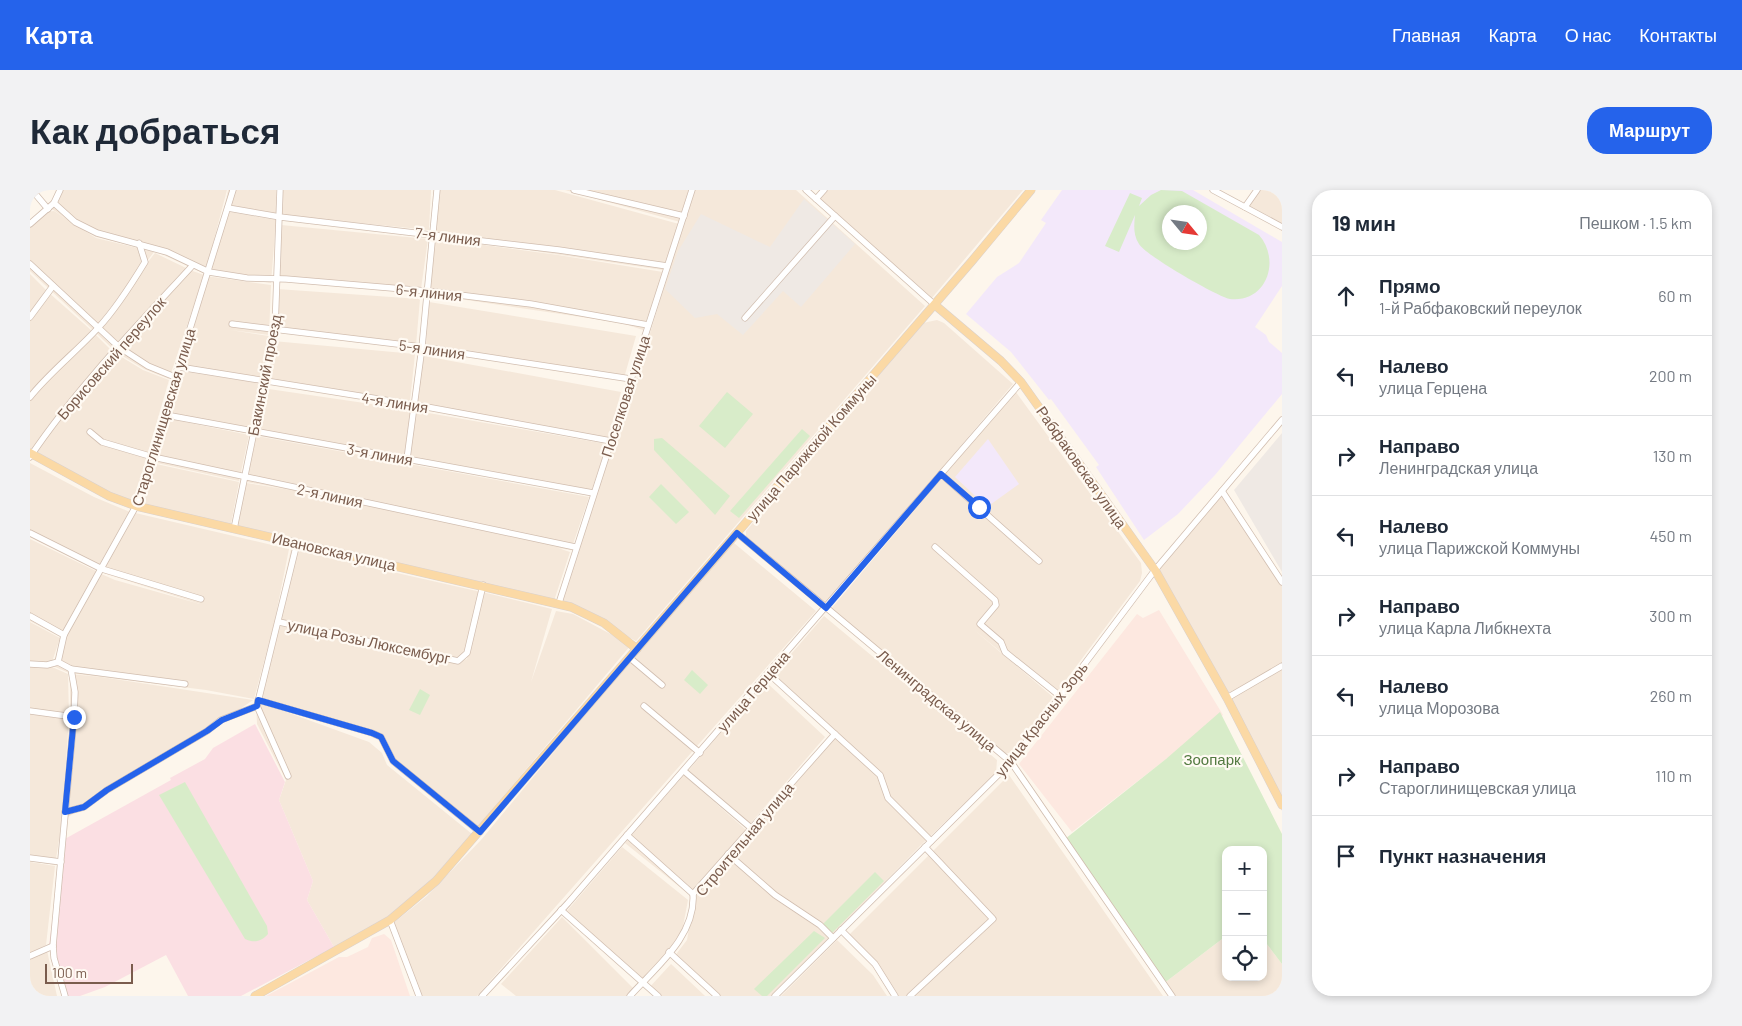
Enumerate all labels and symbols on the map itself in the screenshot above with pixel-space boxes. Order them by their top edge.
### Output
north arrow [1162,205,1207,250]
street label: 7-я линия [414,223,482,249]
street label: 6-я линия [395,280,463,304]
street label: Борисовский переулок [53,293,169,423]
street label: Бакинский проезд [243,313,285,437]
street label: Староглинищевская улица [127,325,199,508]
street label: Поселковая улица [597,332,653,459]
street label: 5-я линия [398,335,466,363]
street label: улица Парижской Коммуны [742,370,880,524]
street label: 4-я линия [360,388,430,416]
street label: Рабфаковская улица [1033,402,1131,532]
street label: 3-я линия [346,439,414,469]
street label: 2-я линия [295,479,365,511]
route start [968,496,991,519]
street label: Ивановская улица [270,528,398,574]
street label: улица Розы Люксембург [286,615,452,667]
street label: Ленинградская улица [874,645,1000,755]
street label: улица Герцена [713,646,793,735]
street label: улица Красных Зорь [991,658,1091,780]
route end [63,706,86,729]
park label: Зоопарк [1183,750,1241,768]
street label: Строительная улица [691,778,797,900]
scale bar [45,961,132,984]

